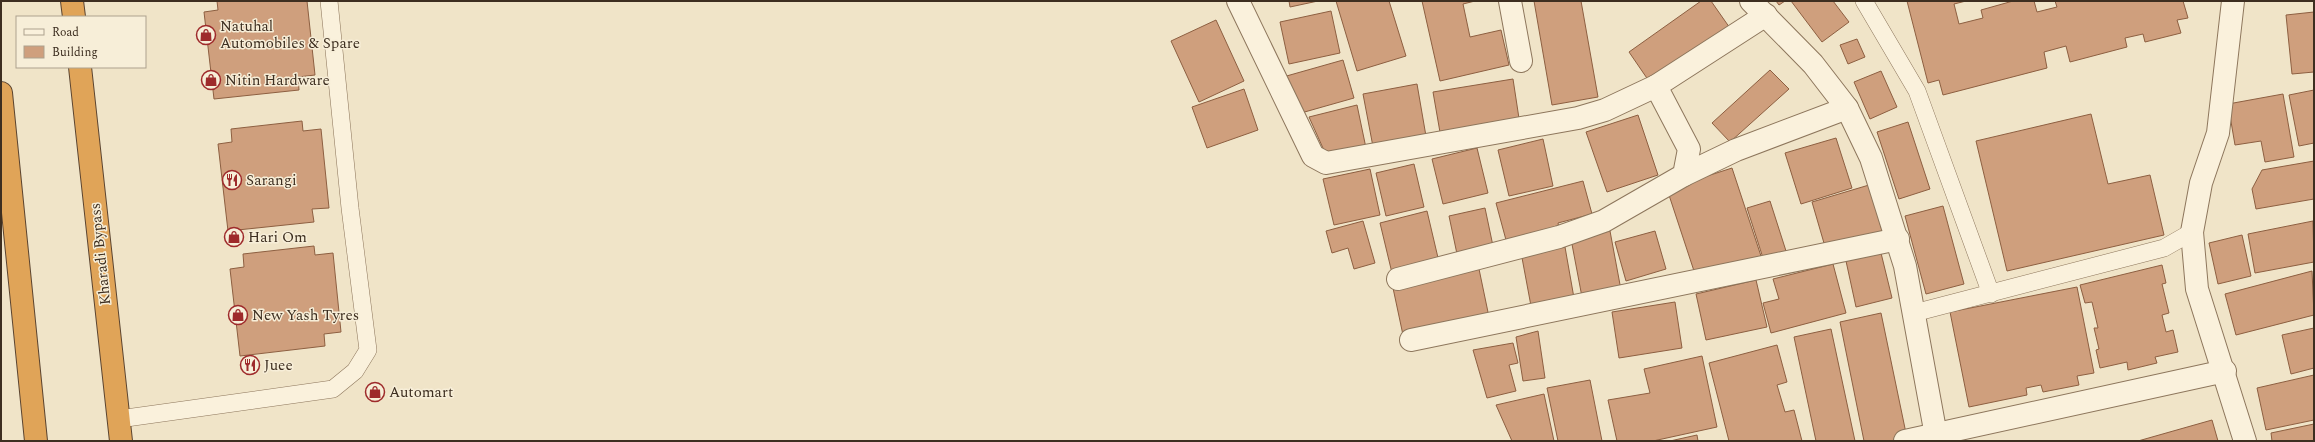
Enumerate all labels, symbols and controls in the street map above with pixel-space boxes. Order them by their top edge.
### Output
place label: Natuhal Automobiles & Spare [220,15,360,55]
legend [16,16,146,68]
text: Road [52,23,79,42]
shop icon: Natuhal Automobiles & Spare [195,24,217,46]
text: Building [52,43,98,62]
shop icon: Nitin Hardware [200,69,222,91]
place label: Nitin Hardware [225,69,330,92]
restaurant icon: Sarangi [221,169,243,191]
place label: Sarangi [246,169,297,192]
street label: Kharadi Bypass [84,202,117,306]
shop icon: Hari Om [223,226,245,248]
place label: Hari Om [248,226,307,249]
shop icon: New Yash Tyres [227,304,249,326]
place label: New Yash Tyres [252,304,359,327]
restaurant icon: Juee [239,354,261,376]
place label: Juee [264,354,293,377]
shop icon: Automart [364,381,386,403]
place label: Automart [389,381,453,404]

